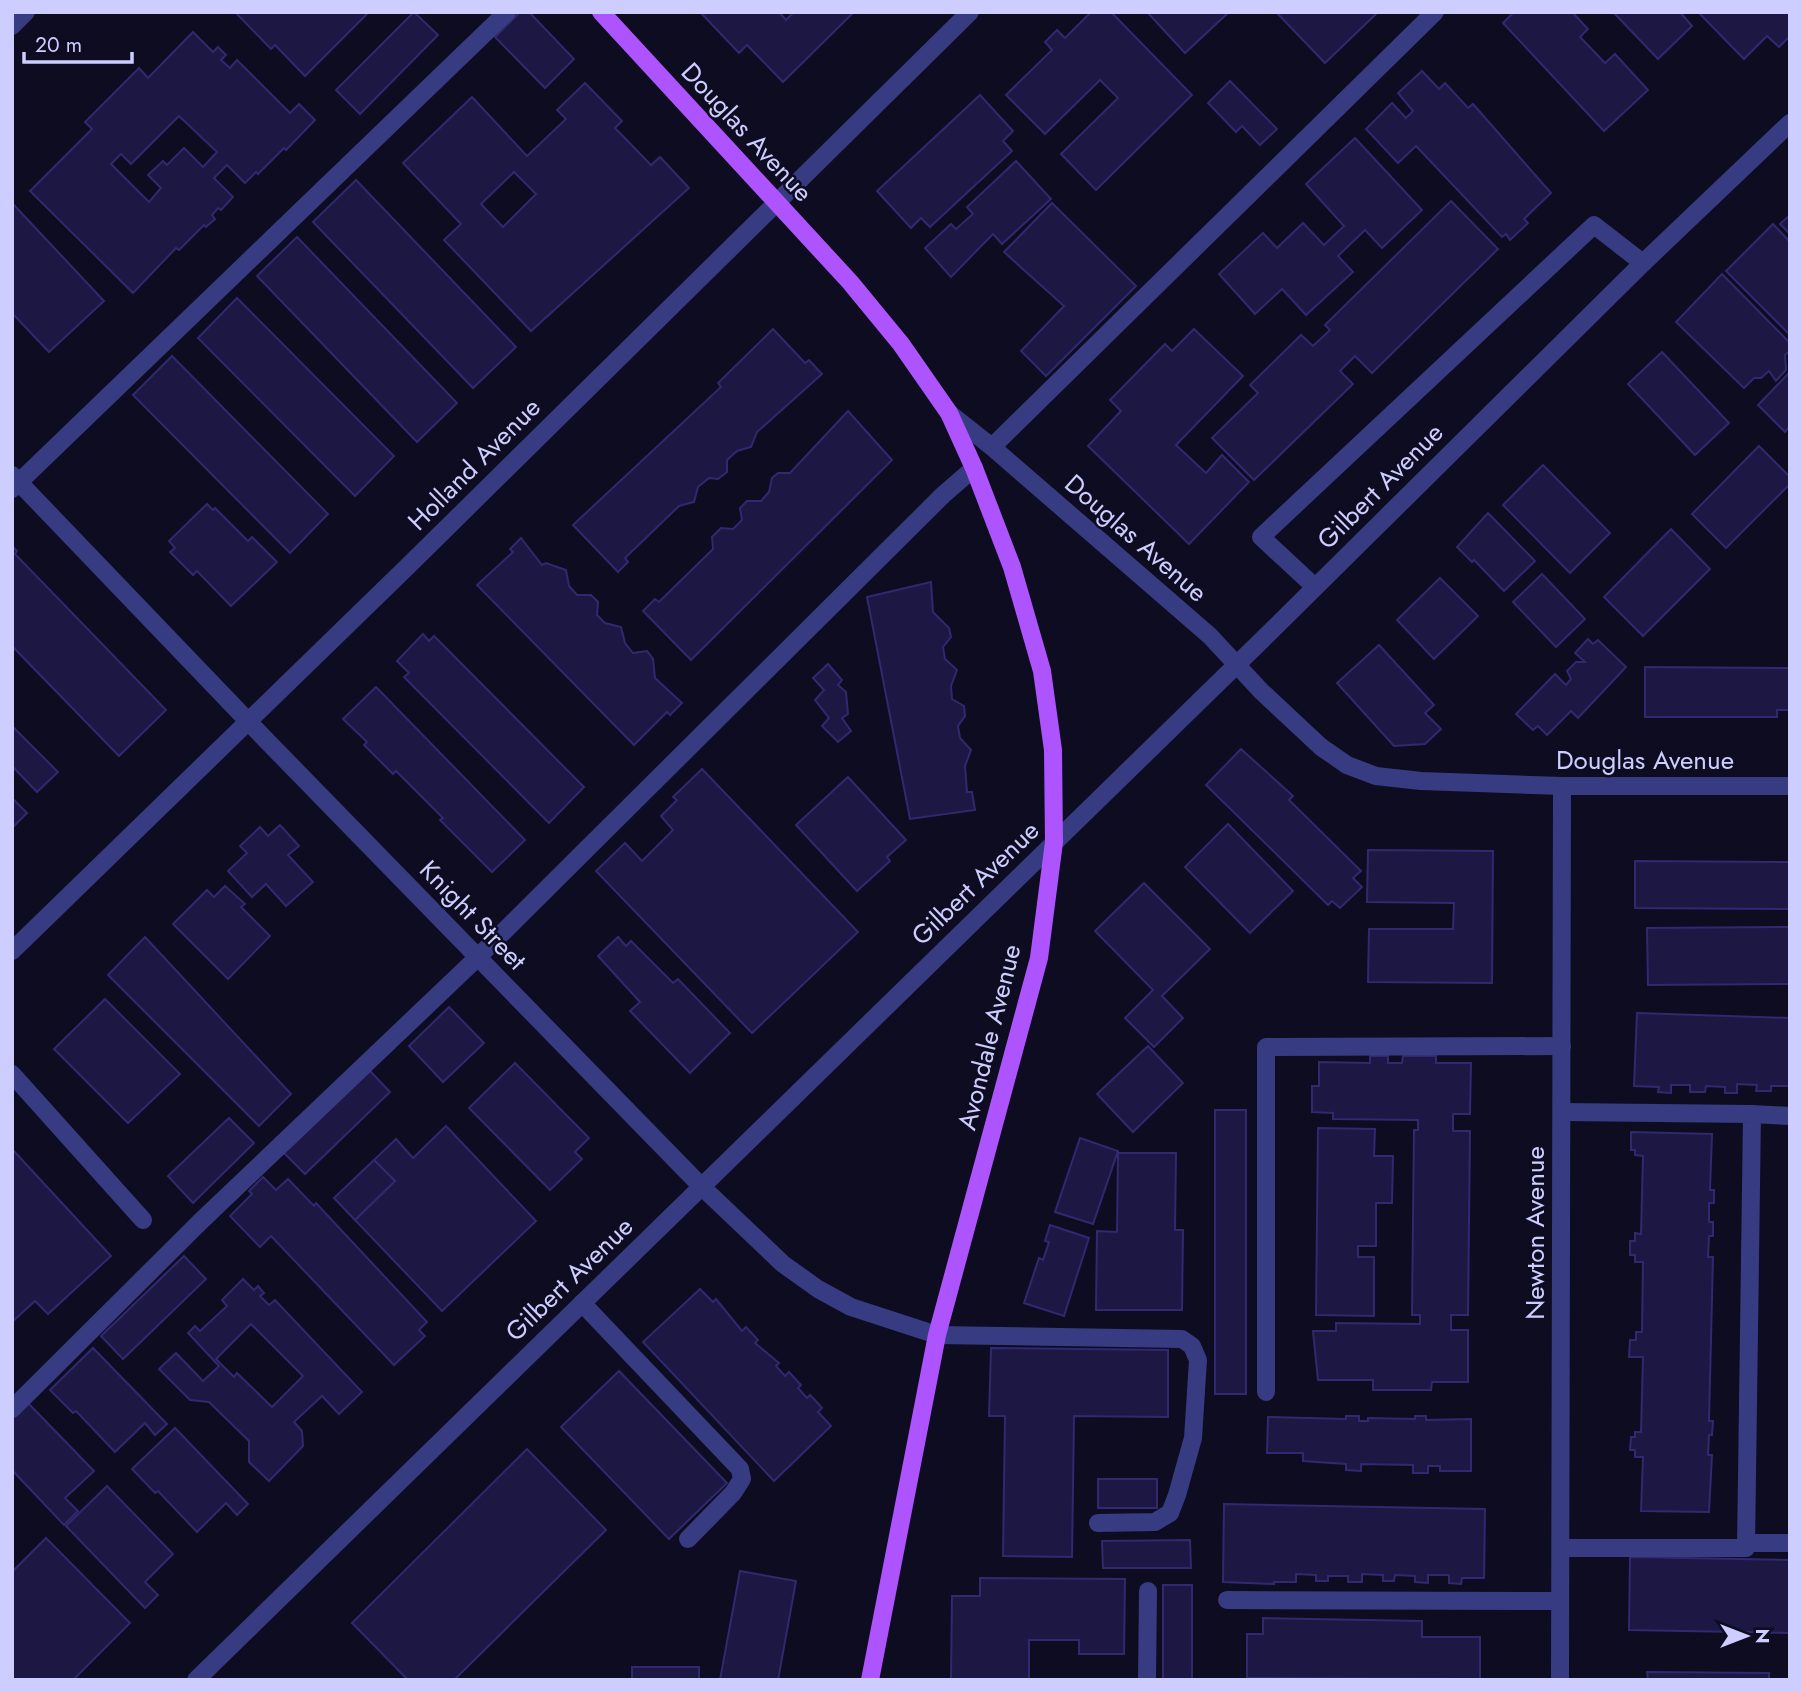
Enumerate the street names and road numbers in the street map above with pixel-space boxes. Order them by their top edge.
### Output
street label: Douglas Avenue [672,54,822,210]
street label: Holland Avenue [399,389,549,539]
street label: Gilbert Avenue [1308,414,1452,558]
street label: Douglas Avenue [1056,465,1216,611]
street label: Douglas Avenue [1556,741,1734,779]
street label: Gilbert Avenue [902,812,1048,954]
street label: Knight Street [411,852,536,979]
street label: Avondale Avenue [948,940,1030,1134]
street label: Newton Avenue [1516,1146,1554,1320]
street label: Gilbert Avenue [496,1208,642,1350]

